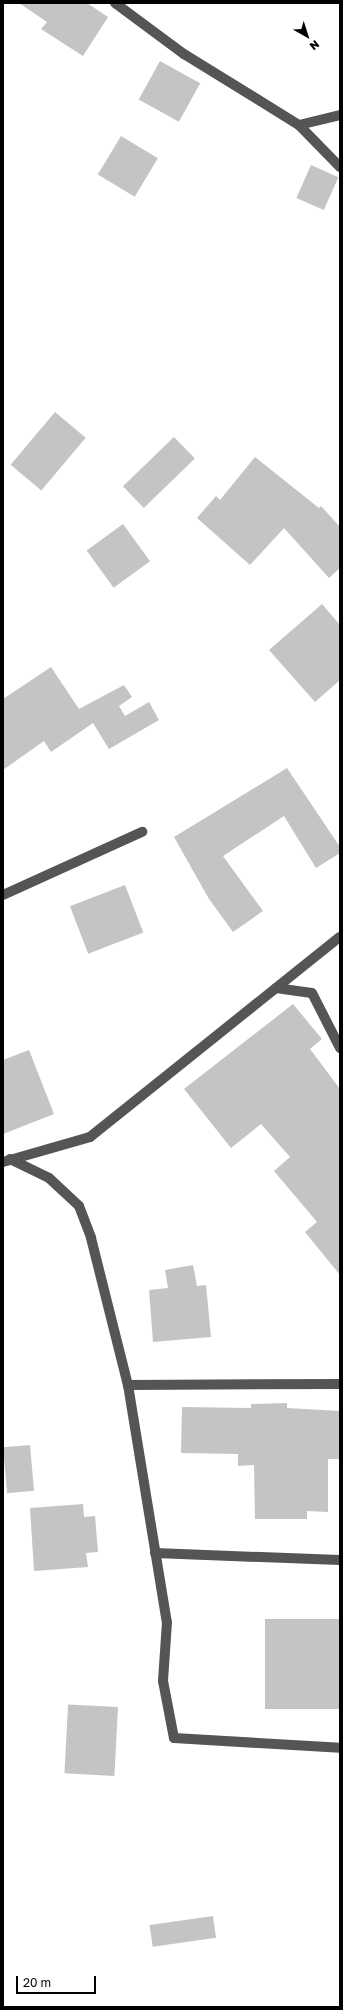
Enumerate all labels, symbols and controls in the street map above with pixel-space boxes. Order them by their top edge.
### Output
north arrow [287,16,327,56]
text: N [308,38,322,53]
scale bar [18,1968,98,1994]
text: 20 m [23,1975,51,1990]

